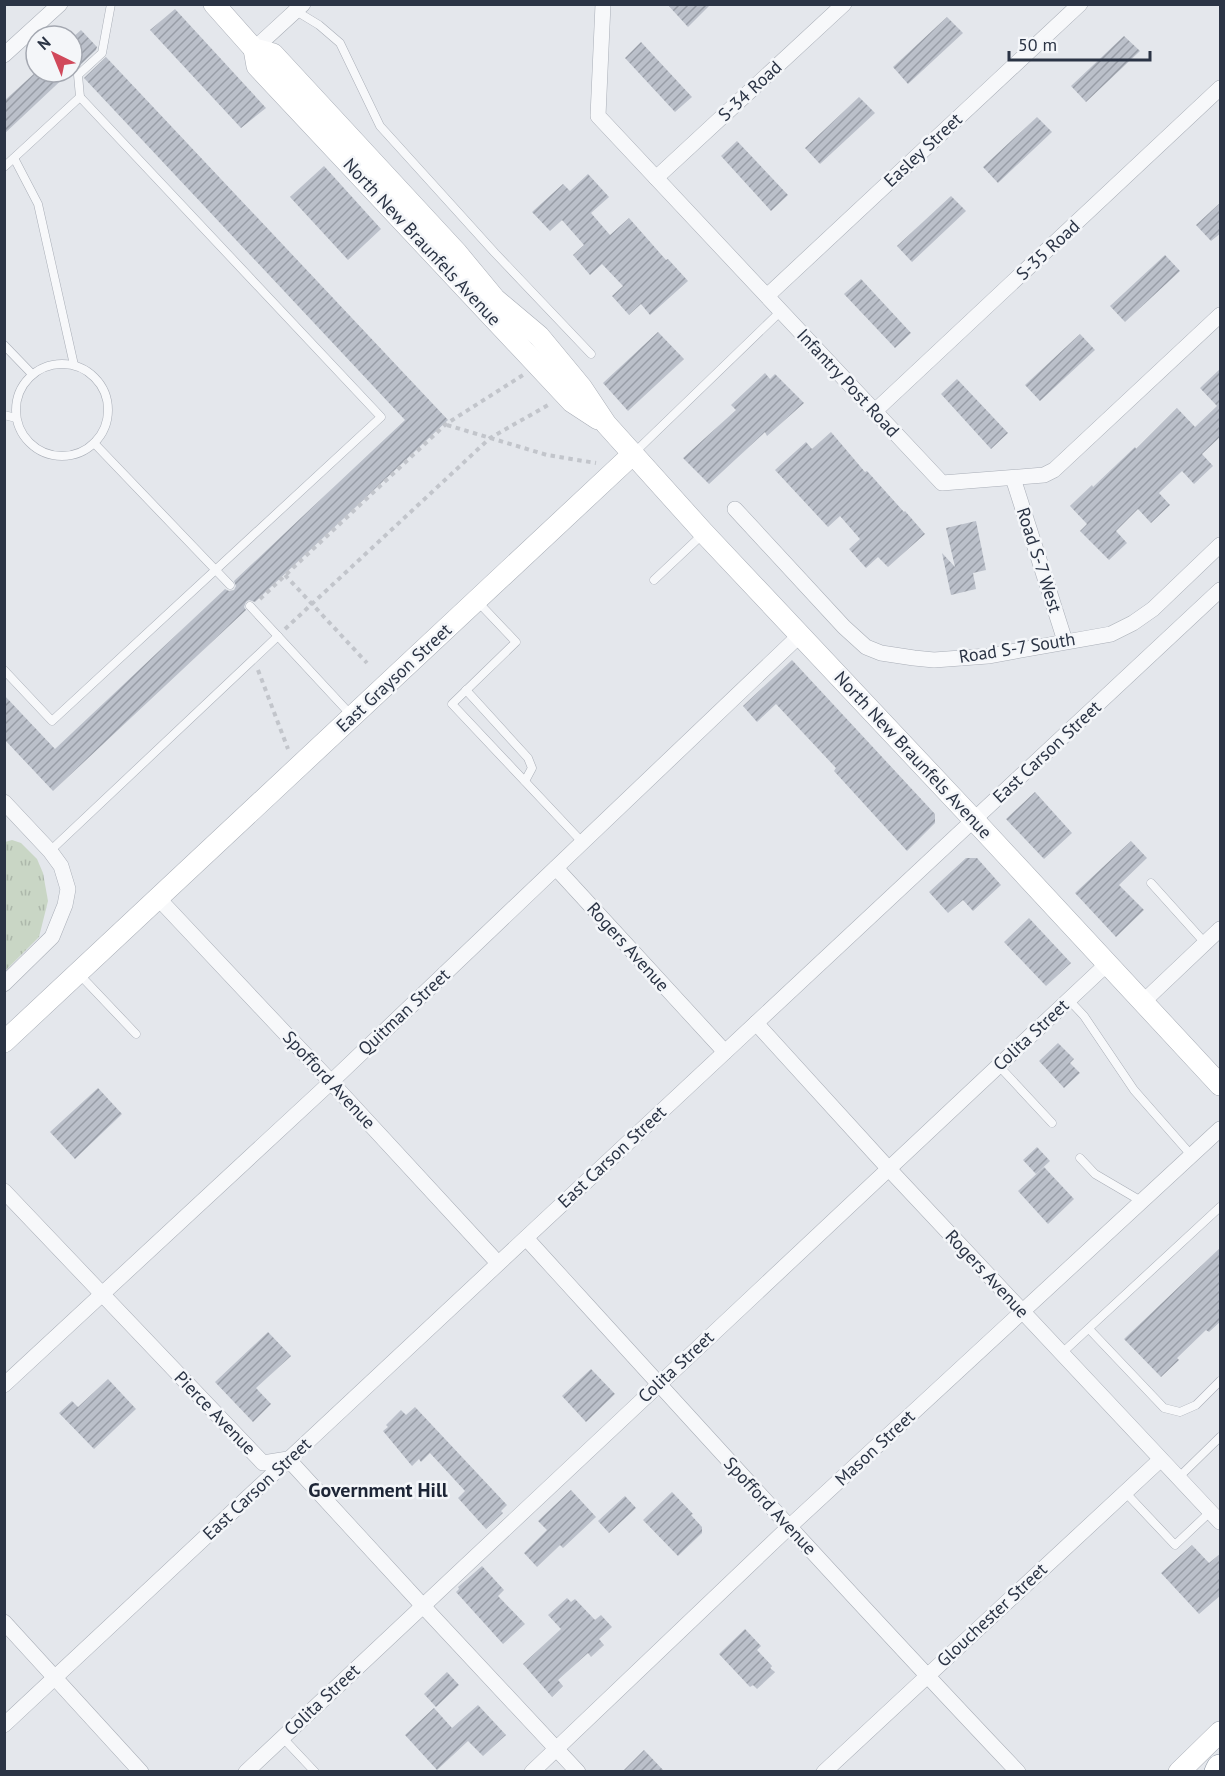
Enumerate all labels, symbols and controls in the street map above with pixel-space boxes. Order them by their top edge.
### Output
north arrow [24,24,84,84]
scale bar [1009,24,1150,62]
text: N [33,32,54,54]
text: 50 m [1018,33,1057,56]
street label: S-34 Road [713,55,786,126]
street label: Easley Street [879,108,967,192]
street label: North New Braunfels Avenue [339,153,506,330]
street label: S-35 Road [1011,214,1084,285]
street label: Infantry Post Road [792,324,905,442]
street label: Road S-7 West [1012,504,1067,615]
street label: East Grayson Street [331,618,456,737]
street label: Road S-7 South [957,627,1077,668]
street label: North New Braunfels Avenue [830,666,997,843]
street label: East Carson Street [988,696,1106,808]
street label: Rogers Avenue [582,897,675,996]
street label: Quitman Street [353,963,454,1060]
street label: Colita Street [988,994,1073,1076]
street label: Spofford Avenue [278,1026,381,1134]
street label: East Carson Street [553,1101,671,1213]
street label: Rogers Avenue [941,1225,1034,1323]
street label: Colita Street [633,1326,718,1408]
street label: Pierce Avenue [170,1366,261,1459]
street label: Mason Street [830,1405,919,1490]
street label: East Carson Street [198,1433,316,1545]
street label: Spofford Avenue [719,1452,822,1560]
district label: Government Hill [308,1477,448,1503]
street label: Glouchester Street [932,1558,1052,1672]
street label: Colita Street [279,1659,364,1741]

